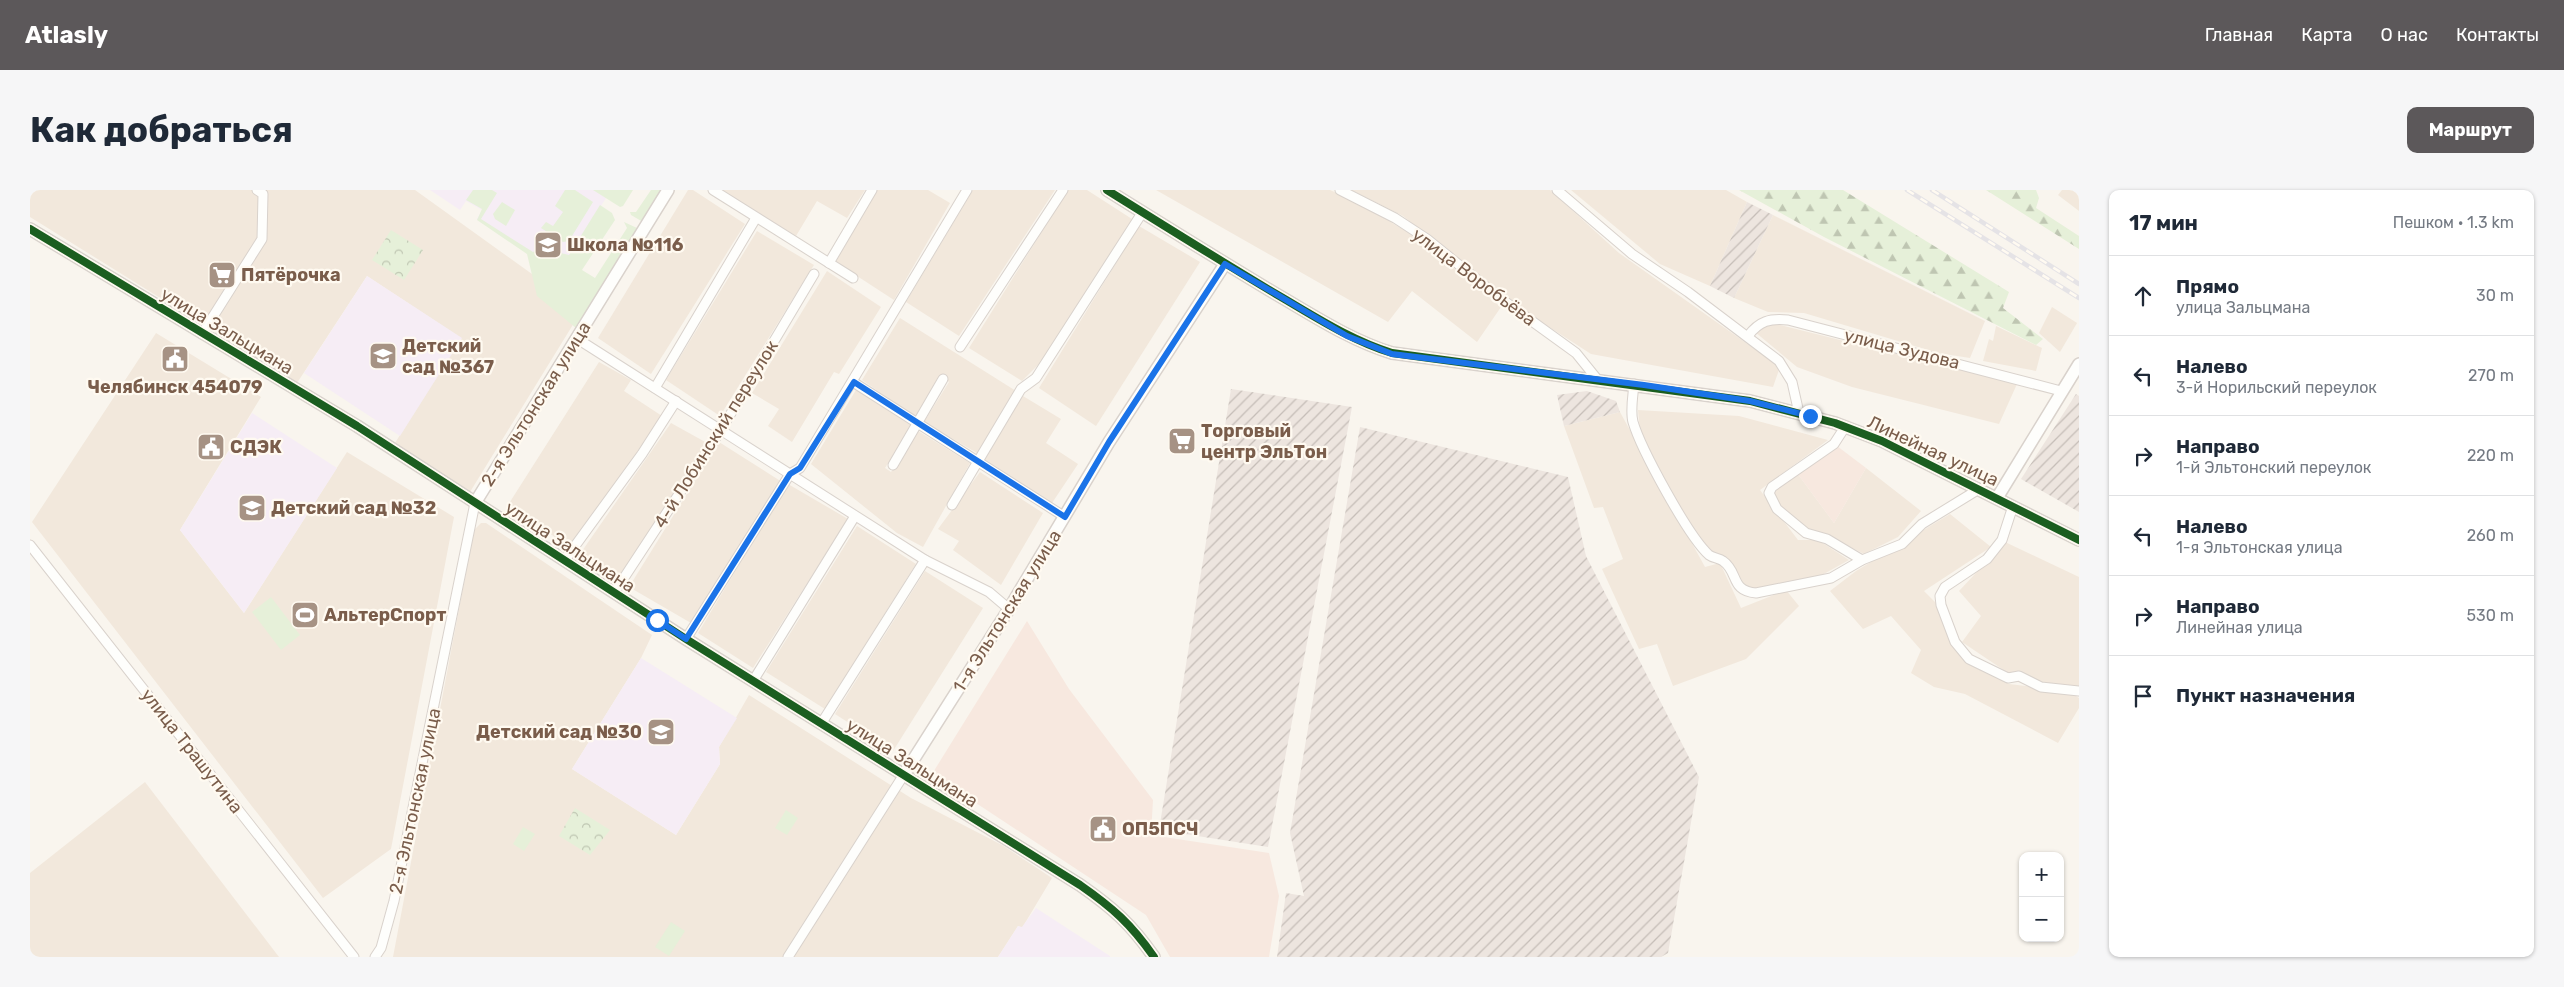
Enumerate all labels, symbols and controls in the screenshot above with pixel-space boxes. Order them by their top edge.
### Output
text: Atlasly [25,21,108,49]
text: Главная [2205,24,2273,46]
text: Карта [2301,24,2353,46]
text: О нас [2381,24,2428,46]
text: Контакты [2456,24,2539,46]
button: Маршрут [2407,107,2534,153]
text: Как добраться [30,109,293,151]
text: 17 мин [2129,210,2198,235]
text: Пешком · 1.3 km [2393,213,2514,232]
street label: улица Воробьёва [1408,223,1540,331]
school or university icon: Школа №116 [533,230,563,260]
place label: Школа №116 [567,234,684,256]
supermarket icon: Пятёрочка [207,260,237,290]
place label: Пятёрочка [241,264,341,286]
text: Прямо [2176,275,2239,298]
icon: ahead [2129,282,2157,310]
street label: улица Зальцмана [157,283,297,379]
text: 30 m [2476,286,2514,305]
text: улица Зальцмана [2176,298,2310,317]
street label: 2-я Эльтонская улица [476,318,596,490]
street label: улица Зудова [1842,324,1962,374]
place label: Детский сад №367 [402,335,494,378]
street label: 4-й Лобинский переулок [649,336,783,532]
school or university icon: Детский сад №367 [368,341,398,371]
public building icon: Челябинск 454079 [160,344,190,374]
text: Налево [2176,355,2248,378]
icon: left [2129,362,2157,390]
text: 270 m [2468,366,2514,385]
place label: Челябинск 454079 [88,376,263,398]
text: 3-й Норильский переулок [2176,378,2377,397]
route end [1799,405,1822,428]
street label: Линейная улица [1864,411,2002,491]
place label: Торговый центр ЭльТон [1201,420,1327,463]
supermarket icon: Торговый центр ЭльТон [1167,426,1197,456]
public building icon: СДЭК [196,432,226,462]
text: Направо [2176,435,2260,458]
place label: СДЭК [230,436,282,458]
icon: right [2129,442,2157,470]
text: 220 m [2467,446,2514,465]
text: 1-й Эльтонский переулок [2176,458,2371,477]
school or university icon: Детский сад №32 [237,493,267,523]
place label: Детский сад №32 [271,497,436,519]
street label: улица Зальцмана [501,497,639,597]
text: Налево [2176,515,2248,538]
icon: left [2129,522,2157,550]
street label: 1-я Эльтонская улица [948,526,1066,696]
text: 260 m [2467,526,2514,545]
text: 1-я Эльтонская улица [2176,538,2343,557]
text: Направо [2176,595,2260,618]
sports icon: АльтерСпорт [290,600,320,630]
icon: right [2129,602,2157,630]
place label: АльтерСпорт [324,604,446,626]
text: 530 m [2467,606,2514,625]
route start [646,609,669,632]
text: Линейная улица [2176,618,2303,637]
icon: arrive [2129,682,2157,710]
street label: улица Трашутина [136,684,248,818]
text: Пункт назначения [2176,684,2355,707]
street label: 2-я Эльтонская улица [385,706,445,896]
street label: улица Зальцмана [842,714,982,812]
school or university icon: Детский сад №30 [646,717,676,747]
place label: Детский сад №30 [476,721,642,743]
public building icon: ОП5ПСЧ [1088,814,1118,844]
place label: ОП5ПСЧ [1122,818,1198,840]
map controls [2019,852,2064,942]
button: + [2019,852,2064,897]
button: − [2019,897,2064,942]

